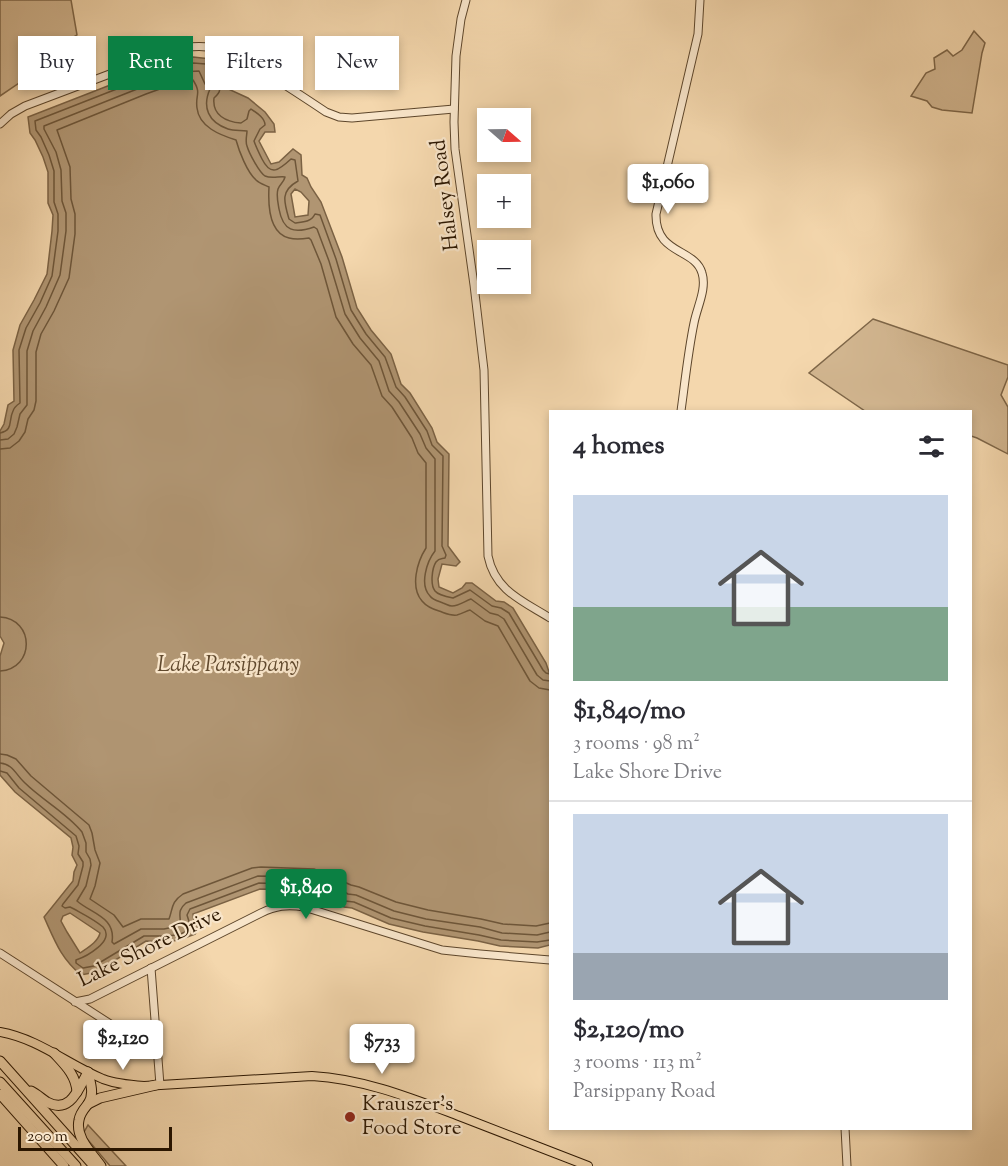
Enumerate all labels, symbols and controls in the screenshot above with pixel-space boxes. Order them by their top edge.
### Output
chip: Buy [18,36,96,90]
chip: Rent [108,36,193,90]
chip: Filters [205,36,303,90]
chip: New [315,36,399,90]
north arrow [477,108,531,162]
map controls [477,108,531,294]
street label: Halsey Road [424,137,468,252]
pin: $1,060 [619,164,717,215]
text: $1,060 [642,169,694,198]
button: + [477,174,531,228]
button: − [477,240,531,294]
text: 4 homes [573,428,664,465]
icon: filters [915,430,948,463]
icon: home [707,534,815,642]
water label: Lake Parsippany [157,650,299,682]
text: $1,840/mo [573,693,686,730]
text: 3 rooms · 98 m² [573,730,700,759]
text: Lake Shore Drive [573,759,722,788]
icon: home [707,853,815,961]
pin: $1,840 [257,869,355,920]
text: $1,840 [280,874,332,903]
street label: Lake Shore Drive [73,900,227,996]
text: $2,120/mo [573,1012,684,1049]
pin: $2,120 [74,1020,172,1071]
pin: $733 [346,1024,418,1075]
text: $2,120 [97,1025,149,1054]
text: $733 [364,1029,400,1058]
text: 3 rooms · 113 m² [573,1049,702,1078]
text: Parsippany Road [573,1078,716,1107]
place label: Krauszer's Food Store [362,1090,461,1144]
marker: Krauszer's Food Store [343,1110,357,1124]
scale bar [18,1124,172,1152]
text: 200 m [27,1126,68,1149]

